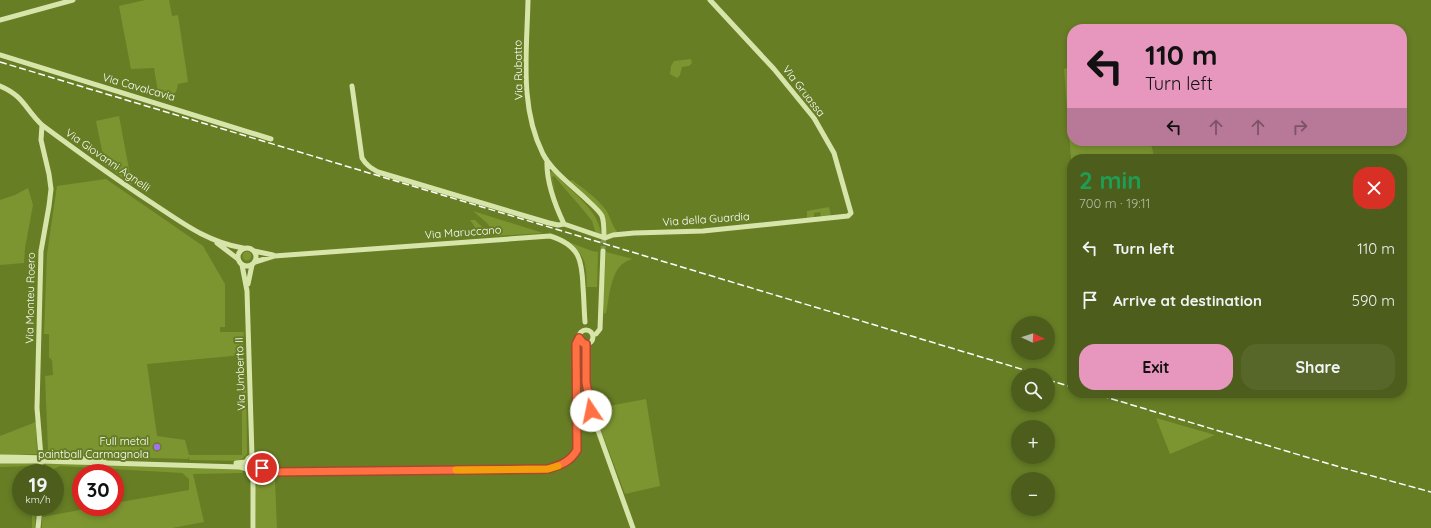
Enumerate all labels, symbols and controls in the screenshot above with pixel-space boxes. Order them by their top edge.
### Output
text: 110 m [1145,37,1218,72]
street label: Via Rubatto [510,39,526,100]
icon: left [1079,40,1131,92]
street label: Via Gruassa [780,63,828,119]
street label: Via Cavalcavia [101,70,177,104]
text: Turn left [1145,72,1213,95]
icon: left [1163,116,1185,138]
icon: ahead [1205,116,1227,138]
icon: ahead [1247,116,1269,138]
icon: right [1289,116,1311,138]
street label: Via Giovanni Agnelli [63,125,153,195]
text: 2 min [1079,165,1141,195]
button: close [1353,167,1395,209]
text: 700 m · 19:11 [1079,195,1150,211]
street label: Via della Guardia [662,209,750,229]
street label: Via Maruccano [424,222,502,242]
icon: left [1079,237,1101,259]
text: Turn left [1113,239,1175,258]
text: 110 m [1357,239,1395,258]
street label: Via Monteu Roero [22,252,38,344]
icon: arrive [1079,289,1101,311]
text: Arrive at destination [1113,291,1262,310]
text: 590 m [1352,291,1395,310]
north arrow [1011,316,1055,360]
map controls [1011,316,1055,516]
street label: Via Umberto II [232,337,248,411]
button: Exit [1079,344,1233,390]
button: Share [1241,344,1395,390]
button: search [1011,368,1055,412]
position arrow [570,390,612,432]
button: + [1011,420,1055,464]
place label: Full metal paintball Carmagnola [38,434,149,461]
marker: Full metal paintball Carmagnola [152,442,162,452]
pin [245,451,279,485]
icon: arrive [251,457,273,479]
speed limit sign: 30 [72,464,124,516]
text: 19 [28,472,48,497]
button: − [1011,472,1055,516]
text: km/h [25,493,51,506]

